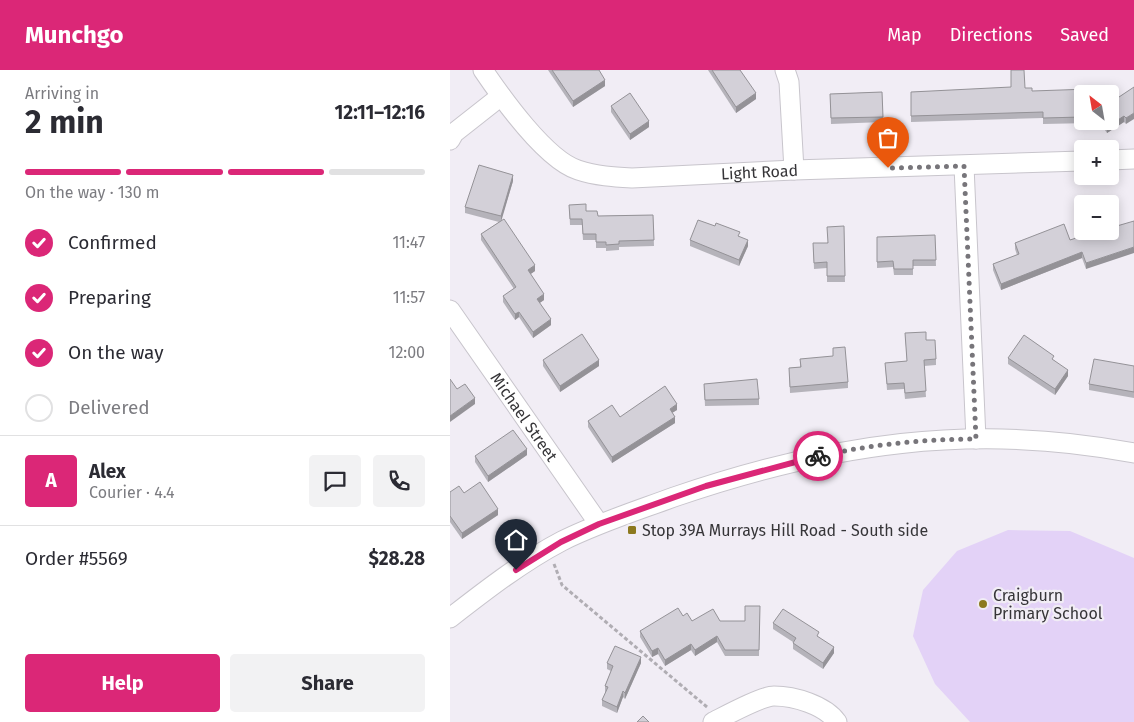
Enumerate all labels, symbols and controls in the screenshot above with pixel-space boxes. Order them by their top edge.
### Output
text: Munchgo [25,21,124,49]
text: Map [887,24,922,46]
text: Directions [950,24,1032,46]
text: Saved [1060,24,1109,46]
text: Arriving in [25,84,99,103]
north arrow [1074,85,1119,130]
map controls [1074,85,1119,240]
text: 12:11–12:16 [335,101,425,124]
text: 2 min [25,103,104,141]
pin [867,117,909,168]
icon: bag [874,124,902,152]
button: + [1074,140,1119,185]
street label: Light Road [720,161,798,184]
text: On the way · 130 m [25,183,160,202]
button: − [1074,195,1119,240]
icon: check [25,229,53,257]
text: Confirmed [68,231,157,254]
text: 11:47 [392,233,425,252]
icon: check [25,284,53,312]
text: Preparing [68,286,151,309]
text: 11:57 [393,288,425,307]
icon: check [25,339,53,367]
text: On the way [68,341,164,364]
text: 12:00 [388,343,425,362]
street label: Michael Street [486,369,561,465]
text: Delivered [68,396,150,419]
courier [793,431,843,481]
icon: bike [804,442,832,470]
button: chat [309,455,361,507]
button: phone [373,455,425,507]
text: Alex [89,460,126,483]
text: A [45,469,57,492]
text: Courier · 4.4 [89,483,175,502]
pin [495,519,537,570]
place label: Stop 39A Murrays Hill Road - South side [642,521,928,540]
marker: Stop 39A Murrays Hill Road - South side [626,524,638,536]
icon: home [502,526,530,554]
text: Order #5569 [25,547,128,570]
text: $28.28 [368,547,425,570]
place label: Craigburn Primary School [993,586,1103,623]
marker: Craigburn Primary School [977,598,989,610]
button: Help [25,654,220,712]
button: Share [230,654,425,712]

